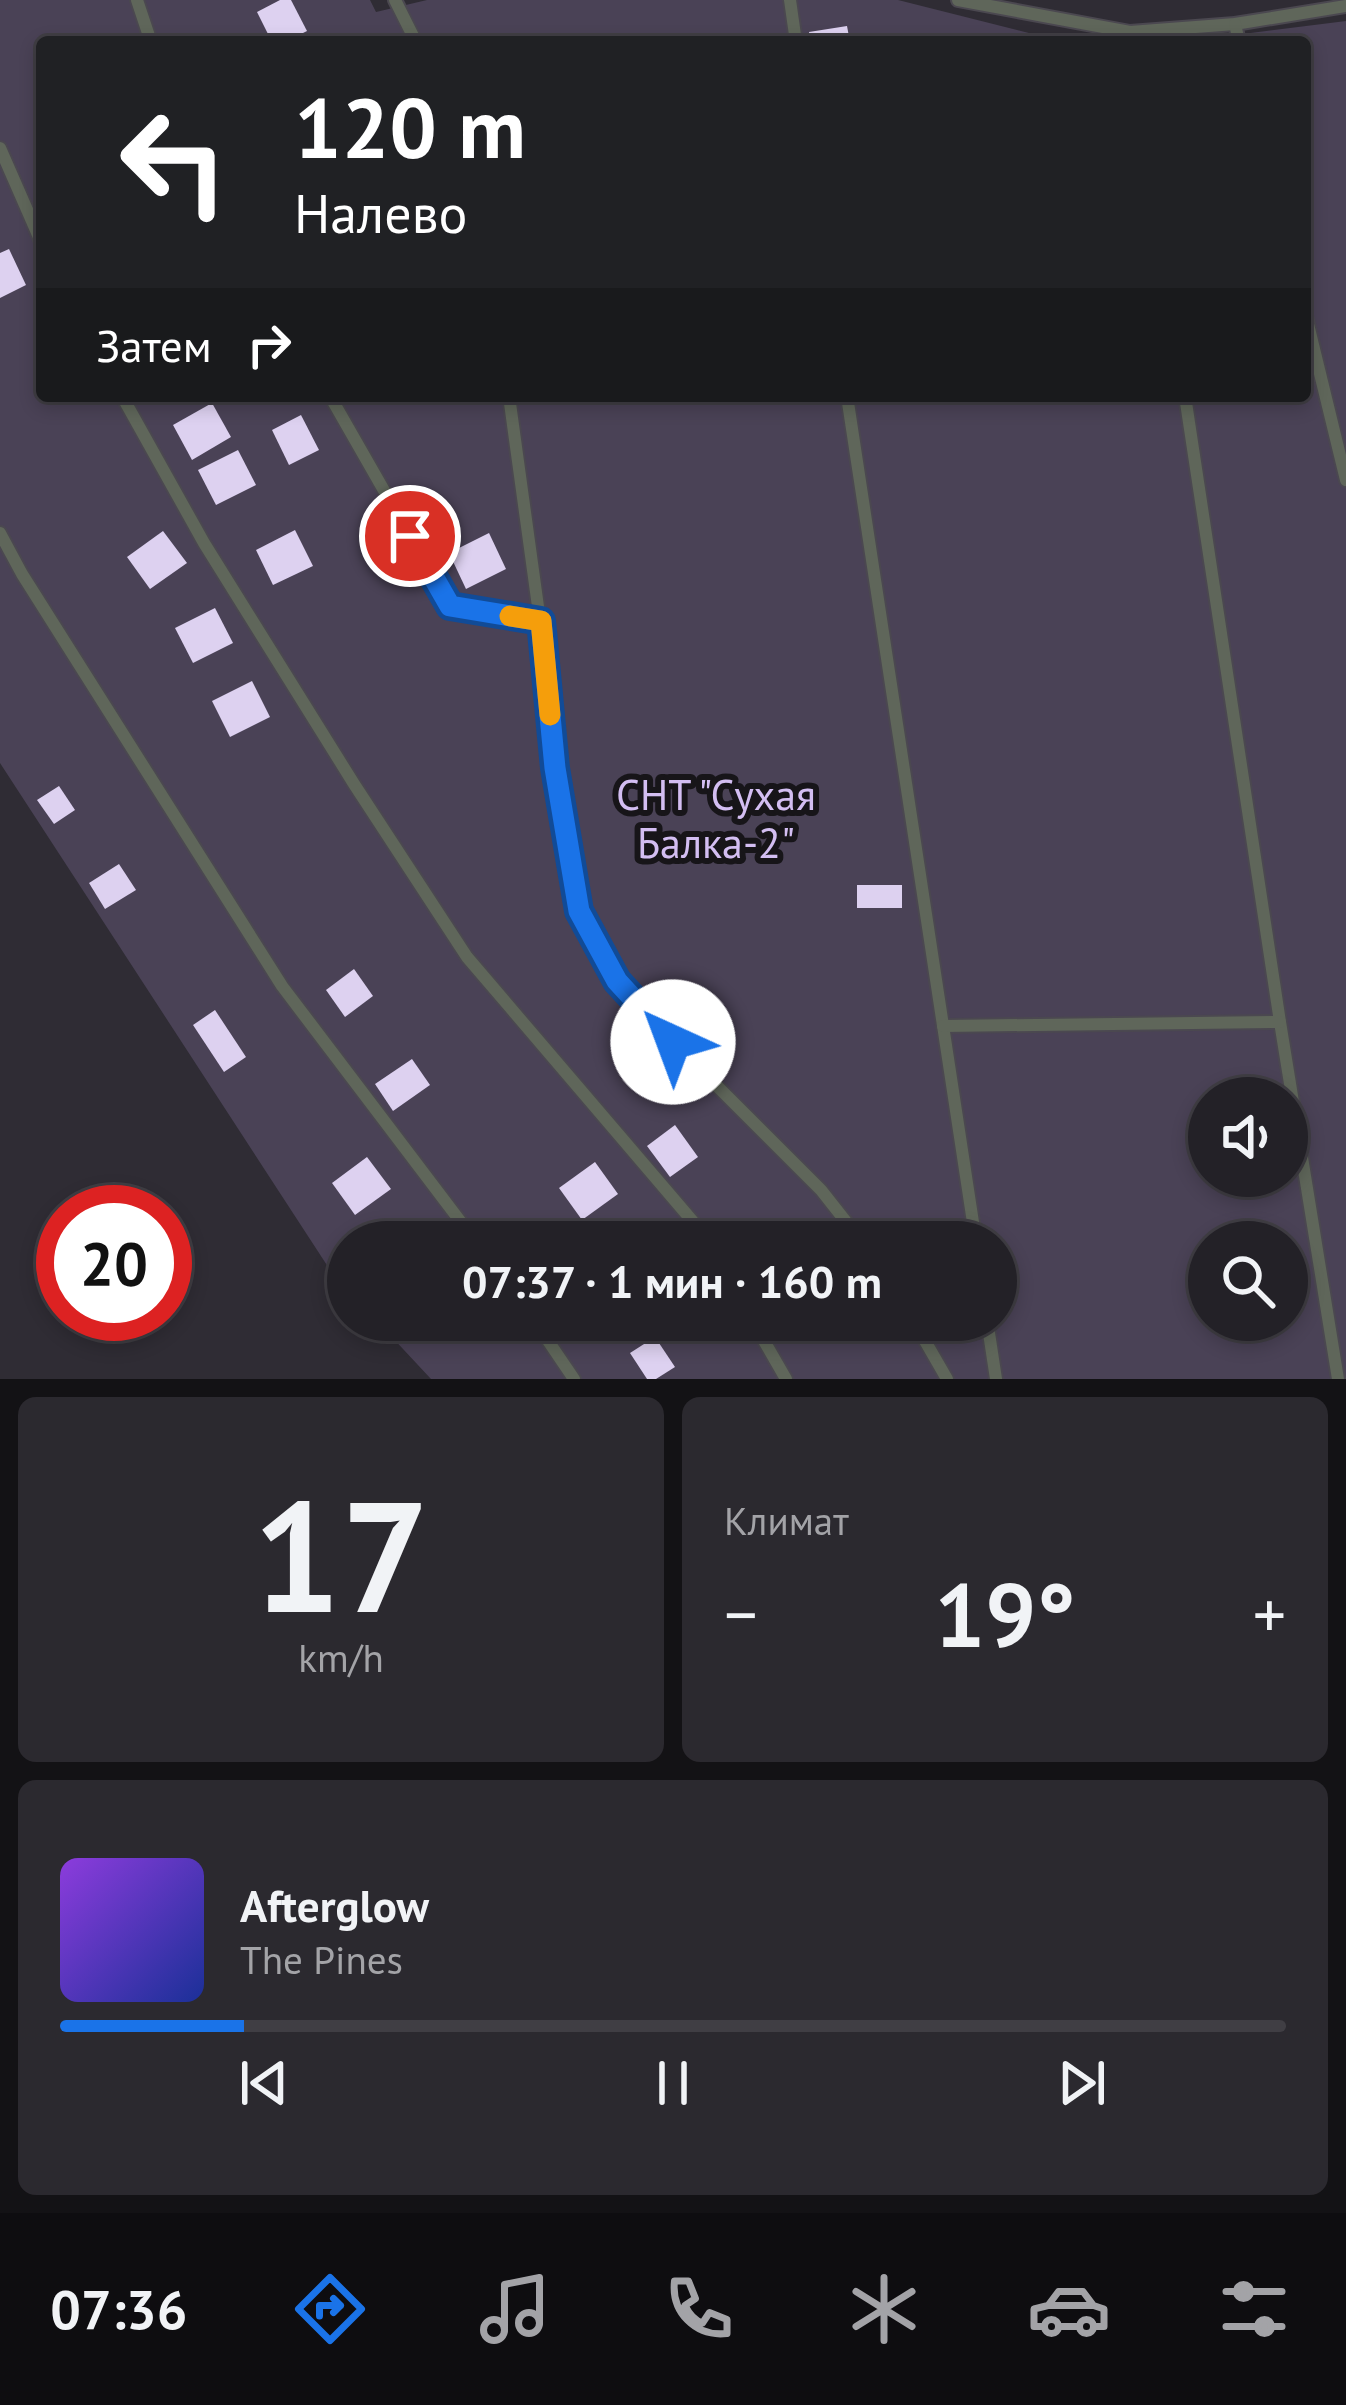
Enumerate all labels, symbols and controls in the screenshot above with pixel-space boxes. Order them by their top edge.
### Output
text: 120 m [294,72,526,181]
icon: left [96,84,252,240]
text: Налево [294,178,468,248]
icon: right [236,312,302,378]
text: Затем [96,316,212,374]
pin [359,485,461,587]
icon: arrive [377,503,443,569]
park label: СНТ "Сухая Балка-2" [616,767,816,870]
position arrow [610,979,736,1105]
map controls [1188,1077,1308,1341]
button: sound [1188,1077,1308,1197]
speed limit sign: 20 [36,1185,192,1341]
button: search [1188,1221,1308,1341]
text: 07:37 · 1 мин · 160 m [462,1252,882,1310]
text: 17 [253,1453,429,1655]
text: Климат [724,1495,849,1546]
text: 19° [934,1555,1076,1672]
text: − [724,1571,757,1656]
text: + [1253,1571,1286,1656]
text: km/h [298,1632,384,1683]
text: Afterglow [240,1876,429,1934]
text: The Pines [240,1934,403,1985]
icon: previous [231,2050,297,2116]
icon: pause [640,2050,706,2116]
icon: next [1049,2050,1115,2116]
icon: directions [288,2267,372,2351]
icon: music [473,2267,557,2351]
icon: phone [657,2267,741,2351]
icon: climate [842,2267,926,2351]
icon: car [1027,2267,1111,2351]
icon: filters [1212,2267,1296,2351]
text: 07:36 [50,2274,187,2344]

